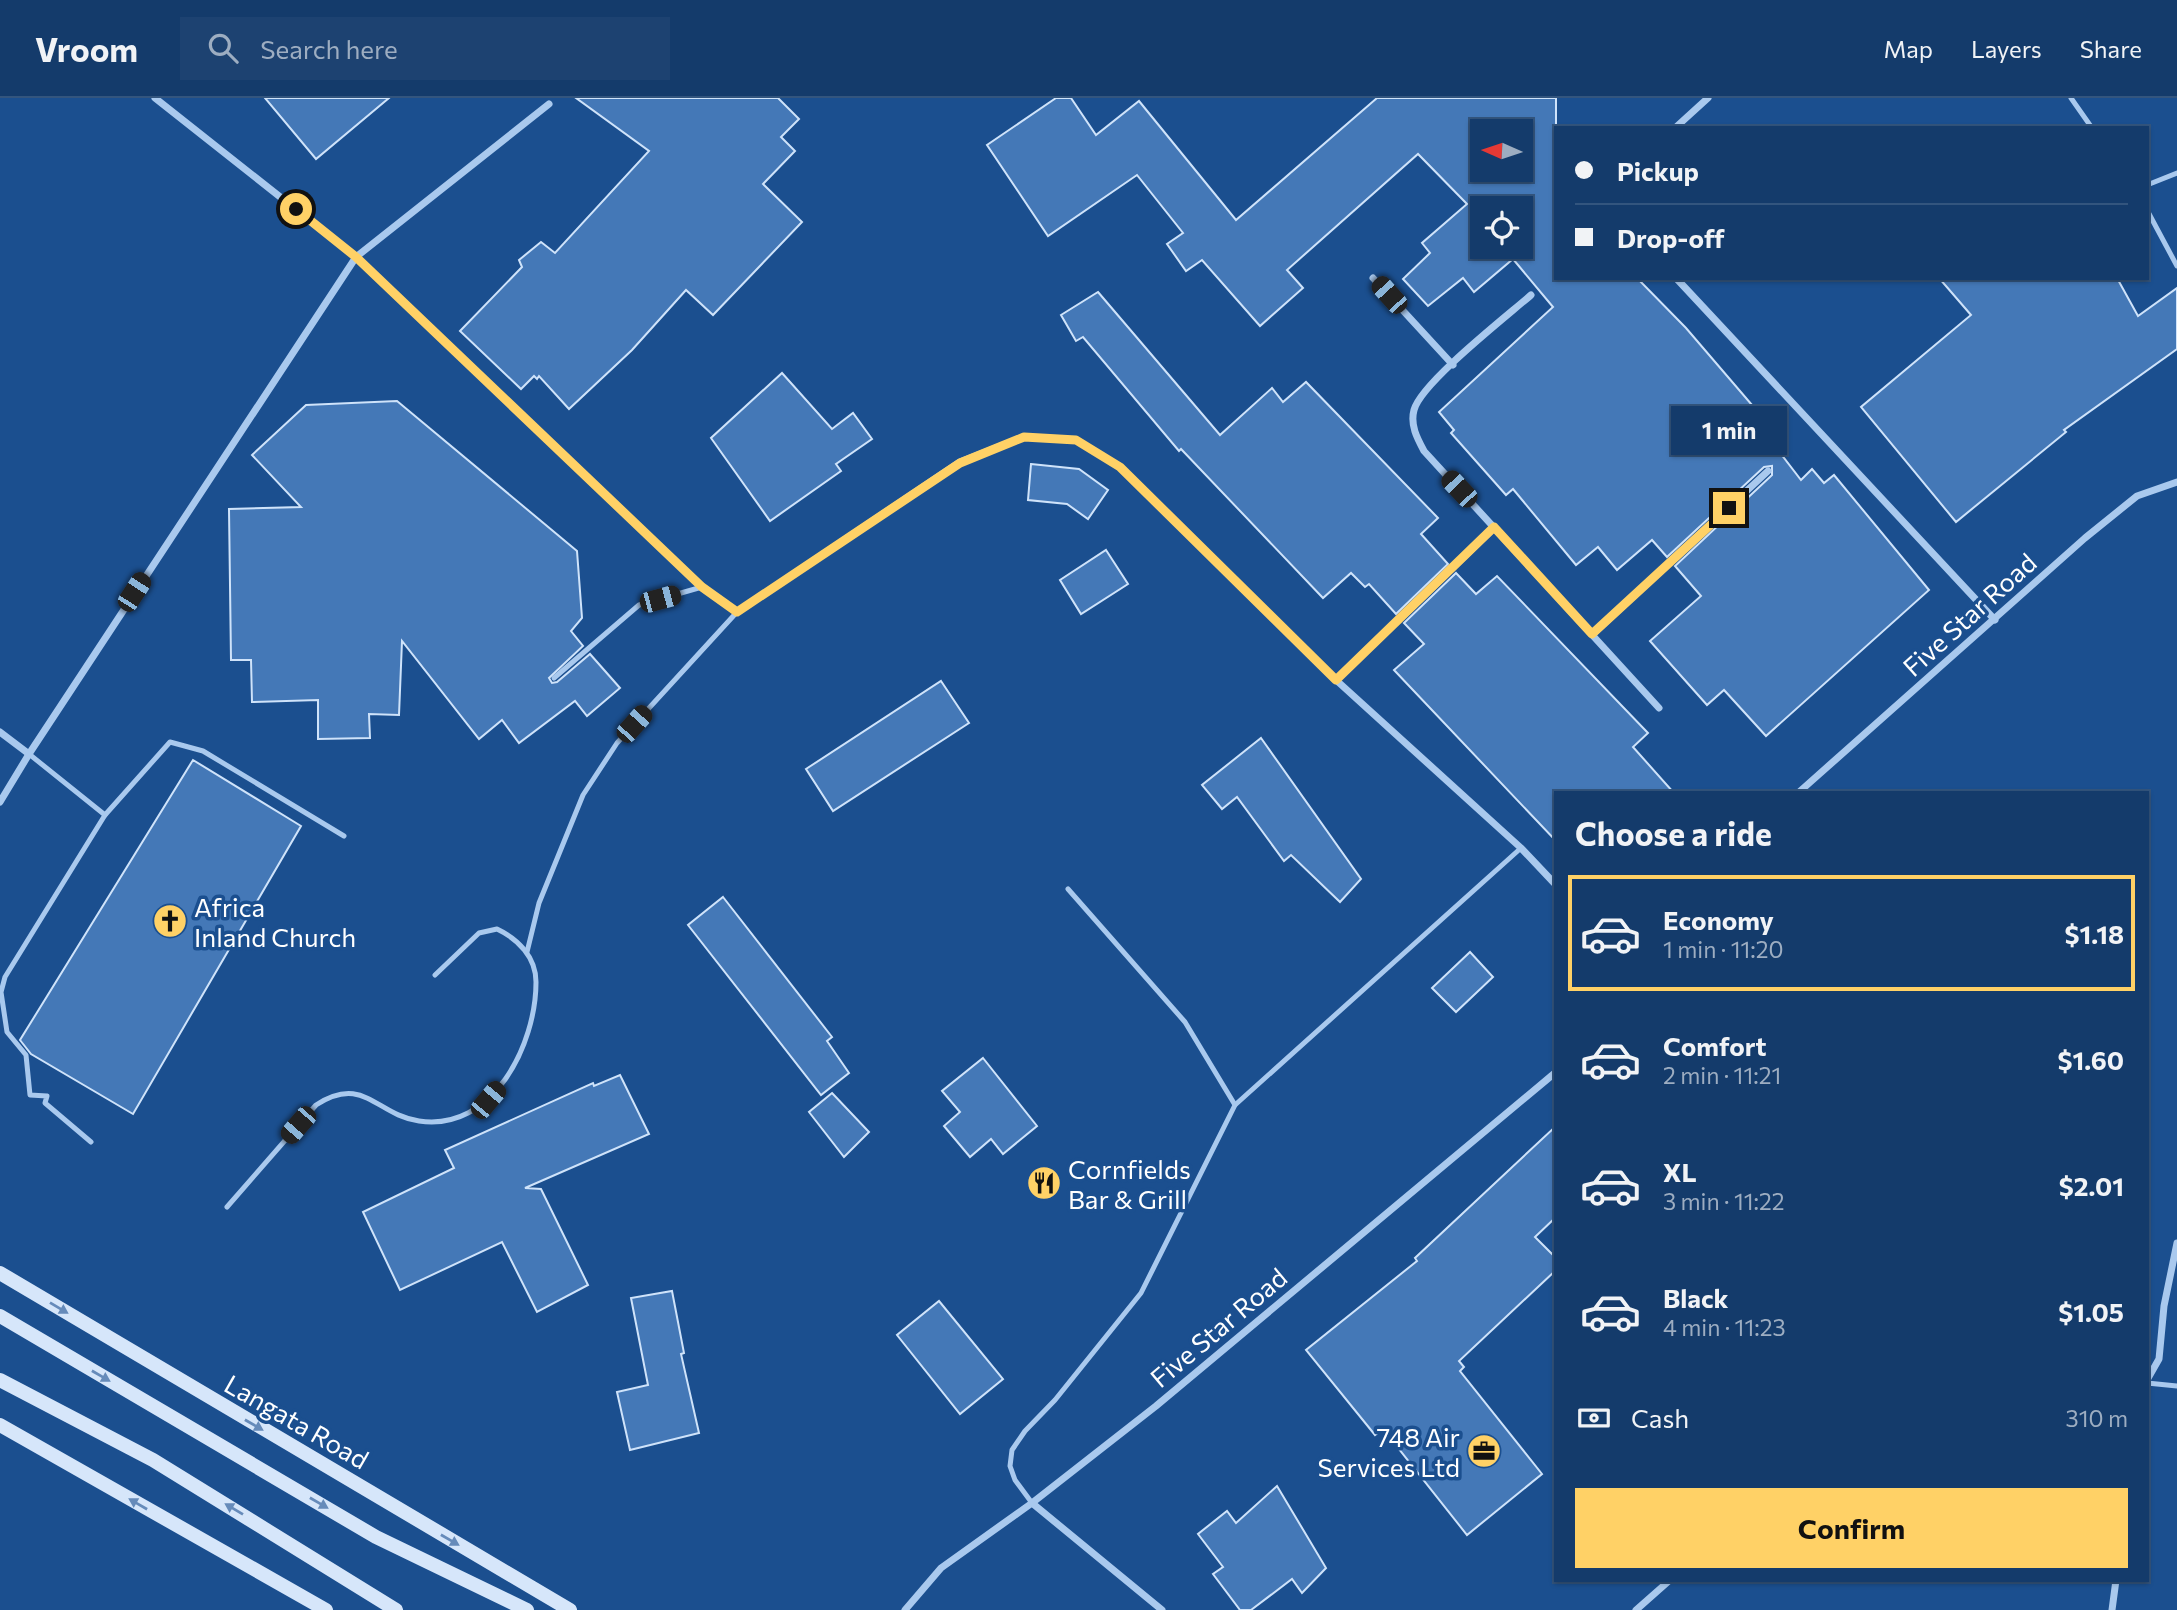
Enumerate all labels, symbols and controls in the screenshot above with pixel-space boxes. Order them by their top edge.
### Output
search box [180,17,670,80]
text: Vroom [35,28,138,69]
icon: search [204,29,242,67]
text: Search here [260,33,398,64]
text: Map [1884,34,1933,63]
text: Layers [1971,34,2042,63]
text: Share [2080,34,2142,63]
north arrow [1470,119,1533,182]
map controls [1470,119,1533,259]
text: Pickup [1617,155,1699,186]
route start [280,193,312,225]
button: locate [1470,196,1533,259]
text: Drop-off [1617,222,1724,253]
car [1368,272,1411,318]
callout: 1 min [1671,406,1787,456]
text: 1 min [1702,416,1756,444]
car [1437,466,1482,512]
route end [1713,492,1745,524]
street label: Five Star Road [1896,546,2042,682]
car [114,569,155,615]
car [637,583,684,615]
car [613,701,656,747]
text: Choose a ride [1575,813,1772,853]
place label: Africa Inland Church [194,891,356,952]
church icon: Africa Inland Church [151,902,189,940]
icon: car [1579,902,1642,965]
text: Economy [1663,904,1774,935]
text: $1.18 [2064,918,2124,949]
text: 1 min · 11:20 [1663,935,1783,963]
icon: car [1579,1028,1642,1091]
text: Comfort [1663,1030,1766,1061]
text: $1.60 [2057,1044,2124,1075]
text: 2 min · 11:21 [1663,1061,1781,1089]
car [467,1077,510,1123]
car [277,1102,320,1148]
place label: Cornfields Bar & Grill [1068,1153,1191,1214]
icon: car [1579,1154,1642,1217]
text: XL [1663,1156,1697,1187]
restaurant icon: Cornfields Bar & Grill [1025,1164,1063,1202]
text: $2.01 [2059,1170,2124,1201]
text: 3 min · 11:22 [1663,1187,1785,1215]
street label: Five Star Road [1143,1261,1293,1393]
icon: car [1579,1280,1642,1343]
text: Black [1663,1282,1729,1313]
text: $1.05 [2058,1296,2124,1327]
one-way arrow [49,1302,68,1314]
text: 4 min · 11:23 [1663,1313,1786,1341]
street label: Langata Road [220,1367,374,1475]
one-way arrow [92,1369,111,1382]
icon: cash [1575,1399,1613,1437]
text: Cash [1631,1402,1689,1433]
text: 310 m [2066,1404,2128,1432]
one-way arrow [244,1418,264,1430]
place label: 748 Air Services Ltd [1318,1421,1460,1482]
office icon: 748 Air Services Ltd [1465,1432,1503,1470]
button: Confirm [1575,1488,2128,1568]
one-way arrow [309,1497,328,1509]
one-way arrow [129,1498,148,1510]
one-way arrow [225,1503,244,1515]
one-way arrow [441,1533,460,1546]

